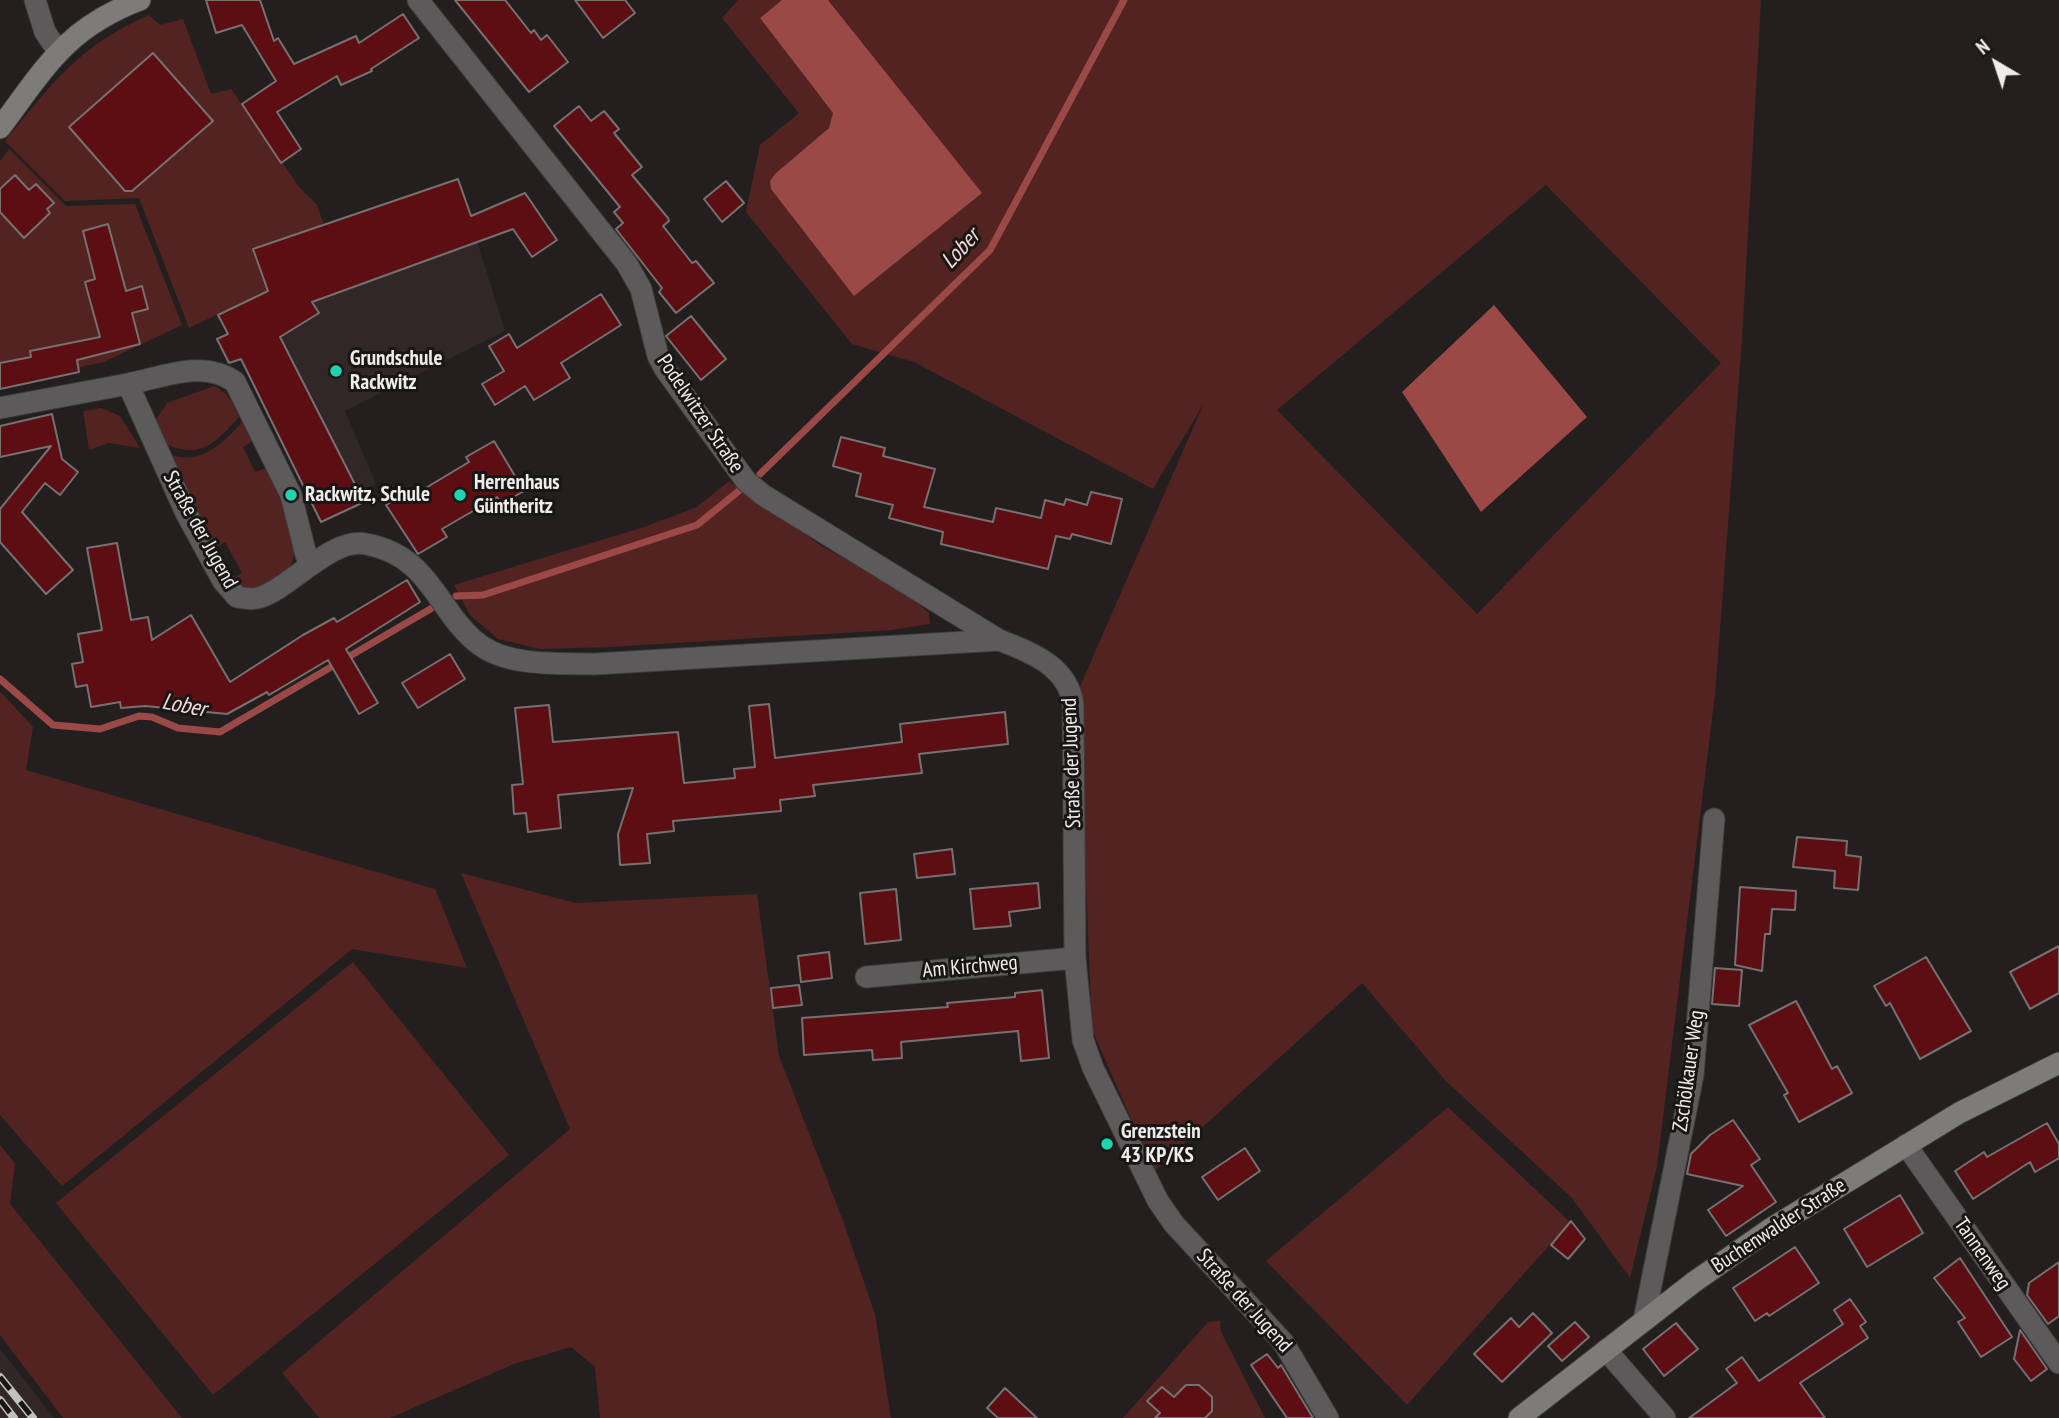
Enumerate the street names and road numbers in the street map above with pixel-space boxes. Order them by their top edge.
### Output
street label: Podelwitzer Straße [651,350,749,478]
street label: Straße der Jugend [157,467,243,593]
street label: Straße der Jugend [1057,697,1087,829]
street label: Am Kirchweg [921,950,1019,984]
street label: Zschölkauer Weg [1668,1009,1710,1133]
street label: Buchenwalder Straße [1707,1173,1851,1279]
street label: Tannenweg [1948,1213,2016,1295]
street label: Straße der Jugend [1191,1244,1297,1358]

